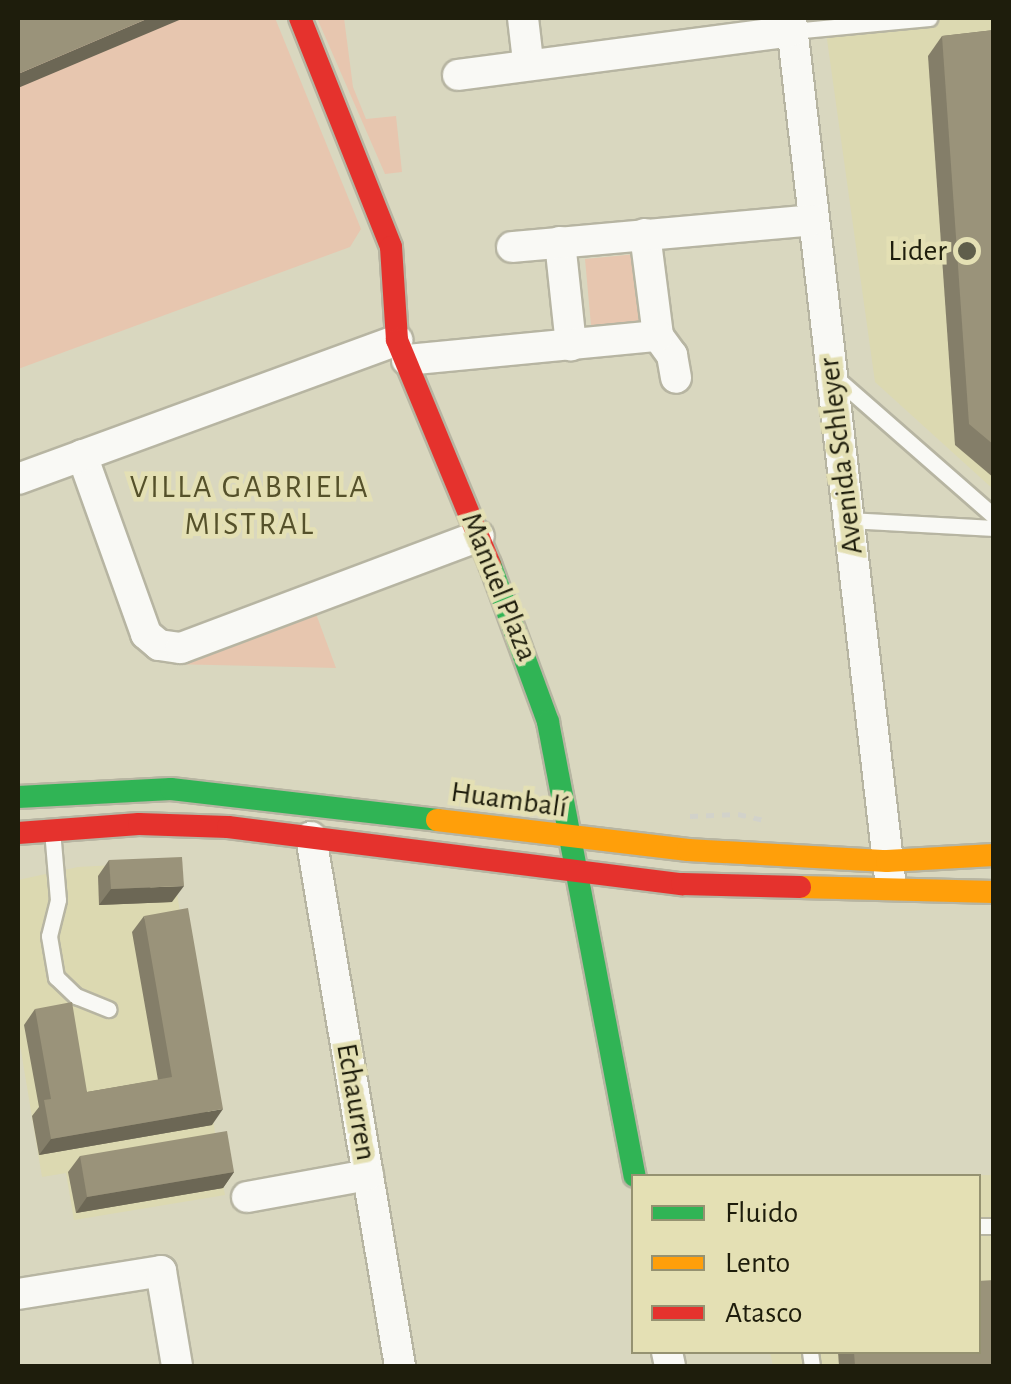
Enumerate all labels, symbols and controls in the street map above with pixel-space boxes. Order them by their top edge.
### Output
place label: Lider [888,233,947,269]
marker: Lider [956,240,978,262]
street label: Avenida Schleyer [811,356,871,556]
district label: VILLA GABRIELA MISTRAL [130,469,370,544]
street label: Manuel Plaza [453,507,545,667]
street label: Huambalí [449,774,569,826]
street label: Echaurren [328,1041,384,1163]
legend [631,1174,981,1354]
text: Fluido [725,1198,798,1228]
text: Lento [725,1248,790,1278]
text: Atasco [725,1298,803,1328]

